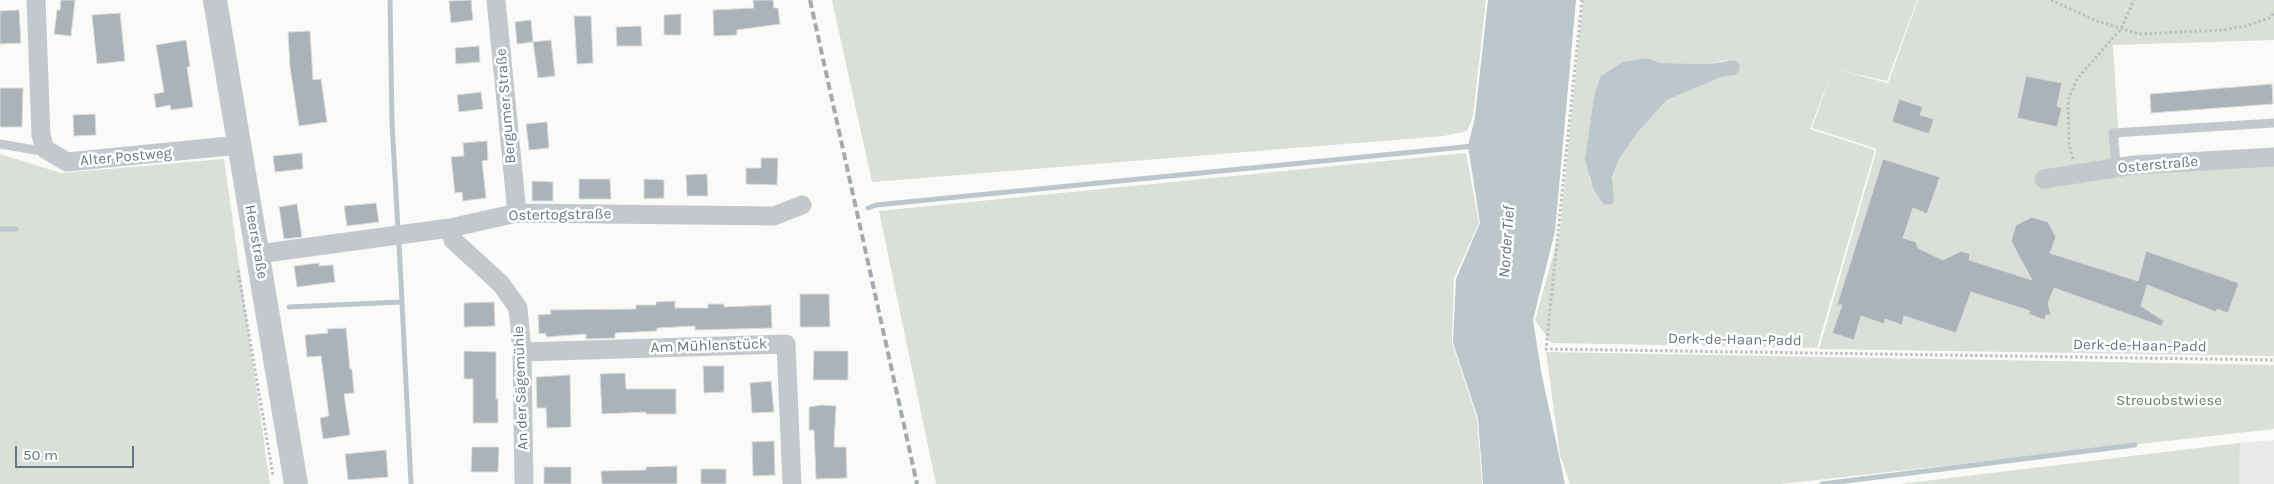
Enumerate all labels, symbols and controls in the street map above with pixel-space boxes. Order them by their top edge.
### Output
street label: Bergumer Straße [492,48,520,164]
street label: Alter Postweg [79,144,173,170]
street label: Osterstraße [2117,153,2199,177]
street label: Heerstraße [241,204,271,280]
street label: Ostertogstraße [508,205,612,225]
water label: Norder Tief [1495,205,1519,279]
street label: An der Sägemühle [510,326,532,450]
street label: Derk-de-Haan-Padd [1668,330,1802,350]
street label: Am Mühlenstück [650,335,768,357]
street label: Derk-de-Haan-Padd [2073,336,2207,356]
park label: Streuobstwiese [2116,392,2222,410]
scale bar [18,436,136,468]
text: 50 m [23,446,58,464]

